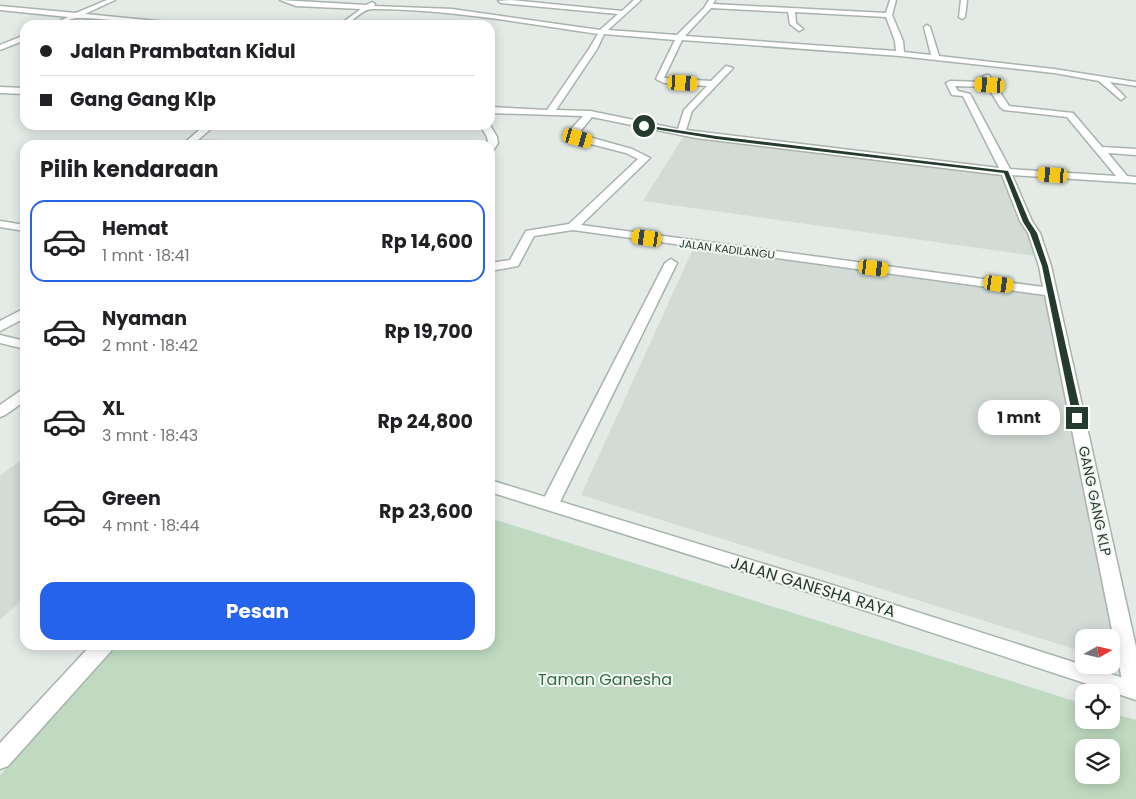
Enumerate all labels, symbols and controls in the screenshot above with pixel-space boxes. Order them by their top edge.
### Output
text: Jalan Prambatan Kidul [70,38,296,65]
car [667,75,698,91]
car [974,77,1005,93]
text: Gang Gang Klp [70,86,216,113]
route start [633,115,655,137]
car [561,127,594,149]
text: Pilih kendaraan [40,154,219,185]
car [1037,166,1068,184]
text: Hemat [102,215,168,242]
icon: car [42,219,87,264]
text: Rp 14,600 [381,228,473,255]
car [631,228,662,248]
street label: JALAN KADILANGU [678,235,776,263]
text: 1 mnt · 18:41 [102,244,190,267]
car [858,259,889,277]
car [983,274,1014,294]
text: Nyaman [102,305,187,332]
icon: car [42,309,87,354]
text: Rp 19,700 [384,318,473,345]
text: 2 mnt · 18:42 [102,334,198,357]
text: XL [102,395,125,422]
icon: car [42,399,87,444]
callout: 1 mnt [977,400,1060,436]
text: 1 mnt [997,406,1041,429]
route end [1066,407,1088,429]
text: Rp 24,800 [377,408,473,435]
text: 3 mnt · 18:43 [102,424,198,447]
street label: GANG GANG KLP [1074,444,1116,558]
text: Green [102,485,161,512]
icon: car [42,489,87,534]
text: Rp 23,600 [379,498,473,525]
text: 4 mnt · 18:44 [102,514,200,537]
street label: JALAN GANESHA RAYA [728,551,898,623]
button: Pesan [40,582,475,640]
north arrow [1075,629,1120,674]
map controls [1075,629,1120,784]
park label: Taman Ganesha [538,668,672,691]
button: locate [1075,684,1120,729]
button: layers [1075,739,1120,784]

